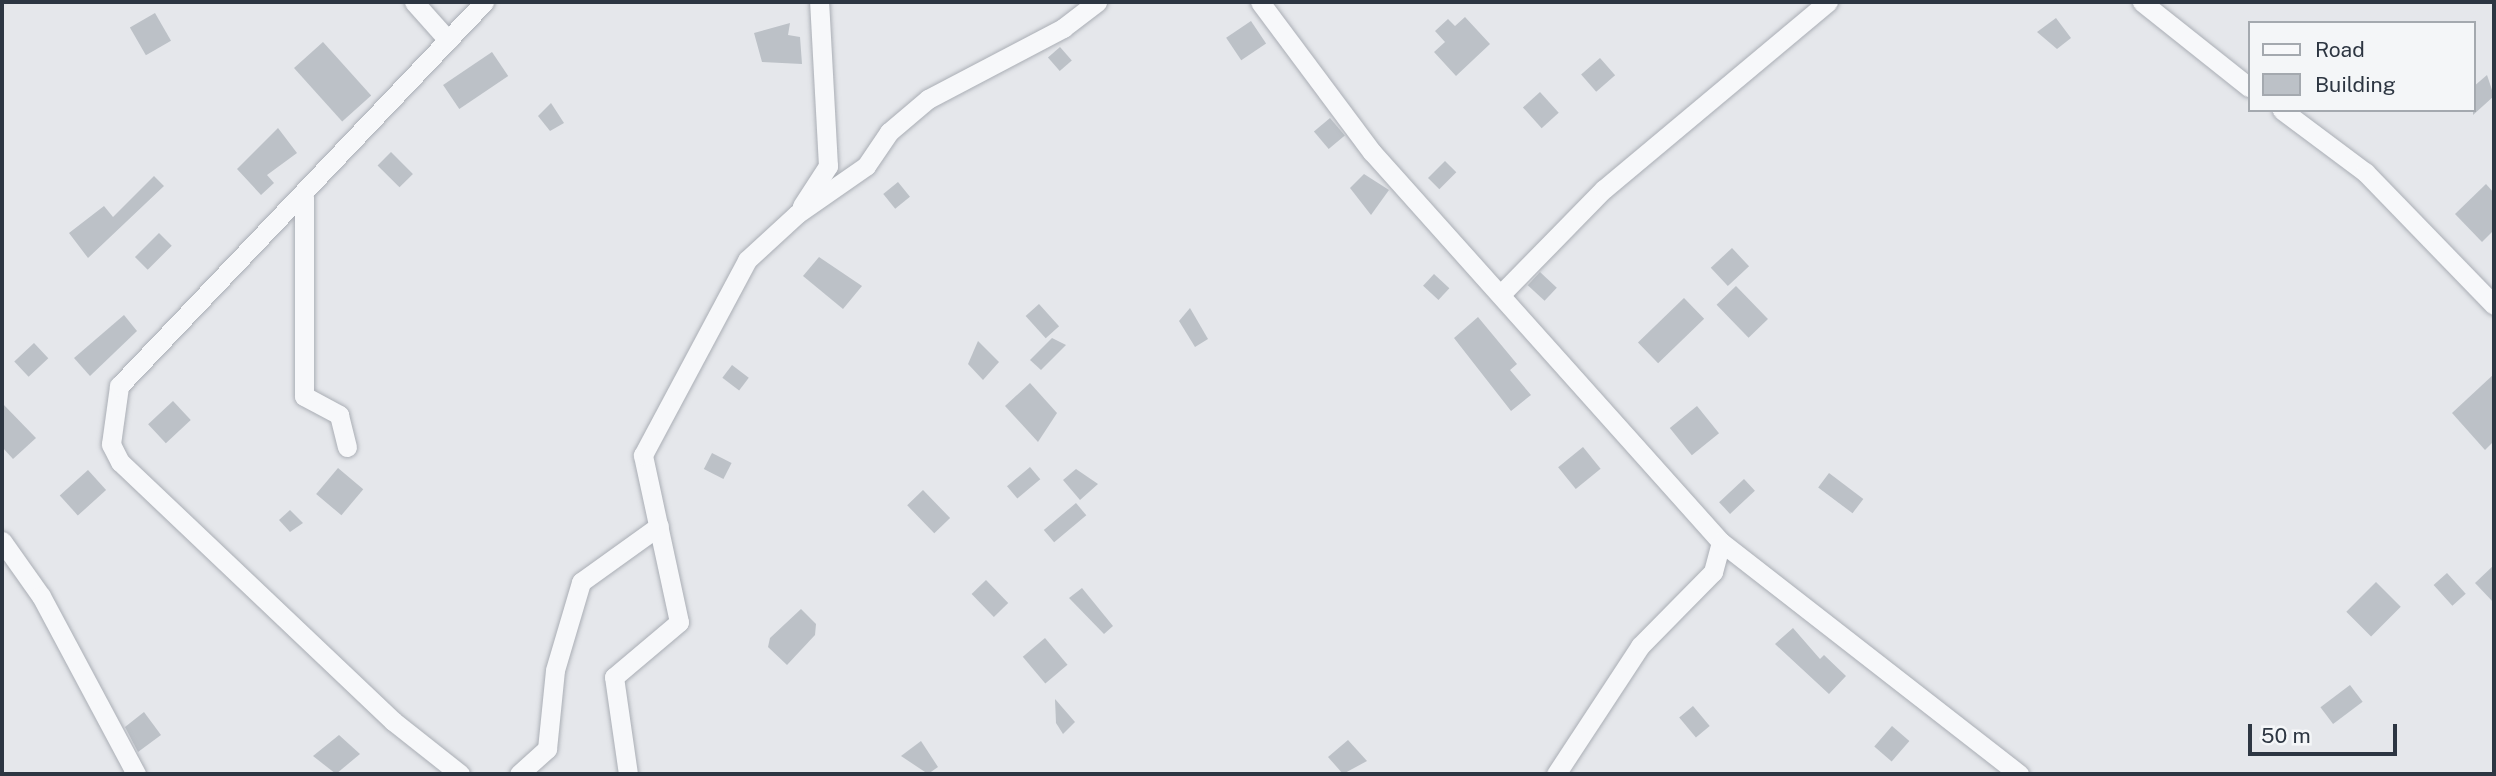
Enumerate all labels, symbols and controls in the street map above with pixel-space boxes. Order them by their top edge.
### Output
legend [2248,21,2475,112]
text: Road [2315,37,2365,62]
text: Building [2315,72,2396,97]
scale bar [2251,710,2400,754]
text: 50 m [2261,723,2311,748]

